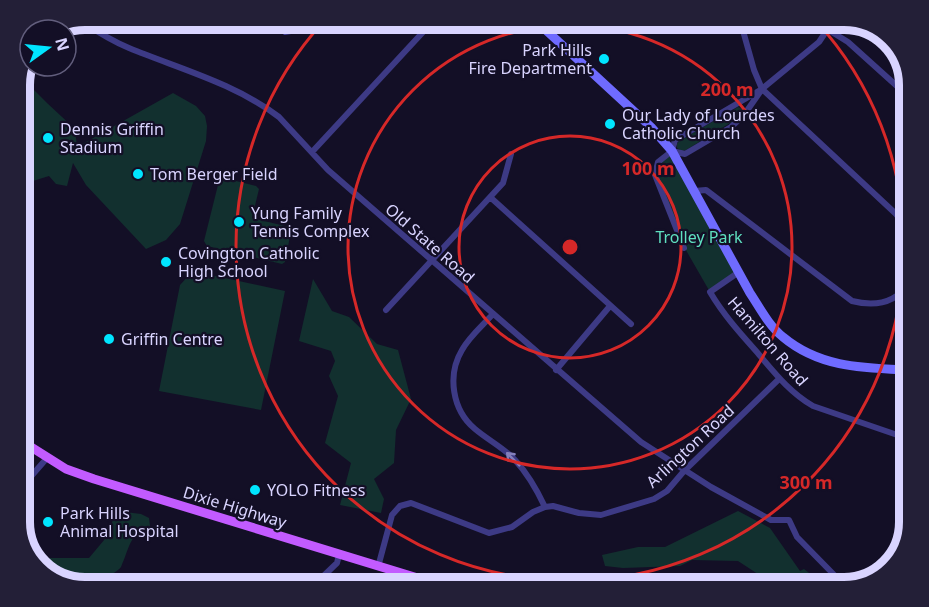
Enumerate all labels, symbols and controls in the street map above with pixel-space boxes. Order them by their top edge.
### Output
north arrow [18,18,78,78]
text: N [50,35,75,53]
place label: Park Hills Fire Department [469,39,592,79]
marker: Park Hills Fire Department [597,52,611,66]
text: 200 m [700,77,754,101]
place label: Our Lady of Lourdes Catholic Church [622,104,775,144]
marker: Our Lady of Lourdes Catholic Church [603,117,617,131]
place label: Dennis Griffin Stadium [60,118,164,158]
marker: Dennis Griffin Stadium [41,131,55,145]
text: 100 m [621,156,675,180]
place label: Tom Berger Field [150,163,278,185]
marker: Tom Berger Field [131,167,145,181]
street label: Old State Road [381,198,479,288]
place label: Yung Family Tennis Complex [251,202,370,242]
marker: Yung Family Tennis Complex [232,215,246,229]
park label: Trolley Park [655,226,743,248]
centre of rings [560,237,580,257]
place label: Covington Catholic High School [178,242,320,282]
marker: Covington Catholic High School [159,255,173,269]
street label: Hamilton Road [723,292,813,390]
place label: Griffin Centre [121,328,223,350]
marker: Griffin Centre [102,332,116,346]
street label: Arlington Road [641,399,739,493]
one-way arrow [505,451,520,466]
text: 300 m [779,470,833,494]
place label: YOLO Fitness [267,479,365,501]
street label: Dixie Highway [181,481,290,533]
marker: YOLO Fitness [248,483,262,497]
place label: Park Hills Animal Hospital [60,502,179,542]
marker: Park Hills Animal Hospital [41,515,55,529]

